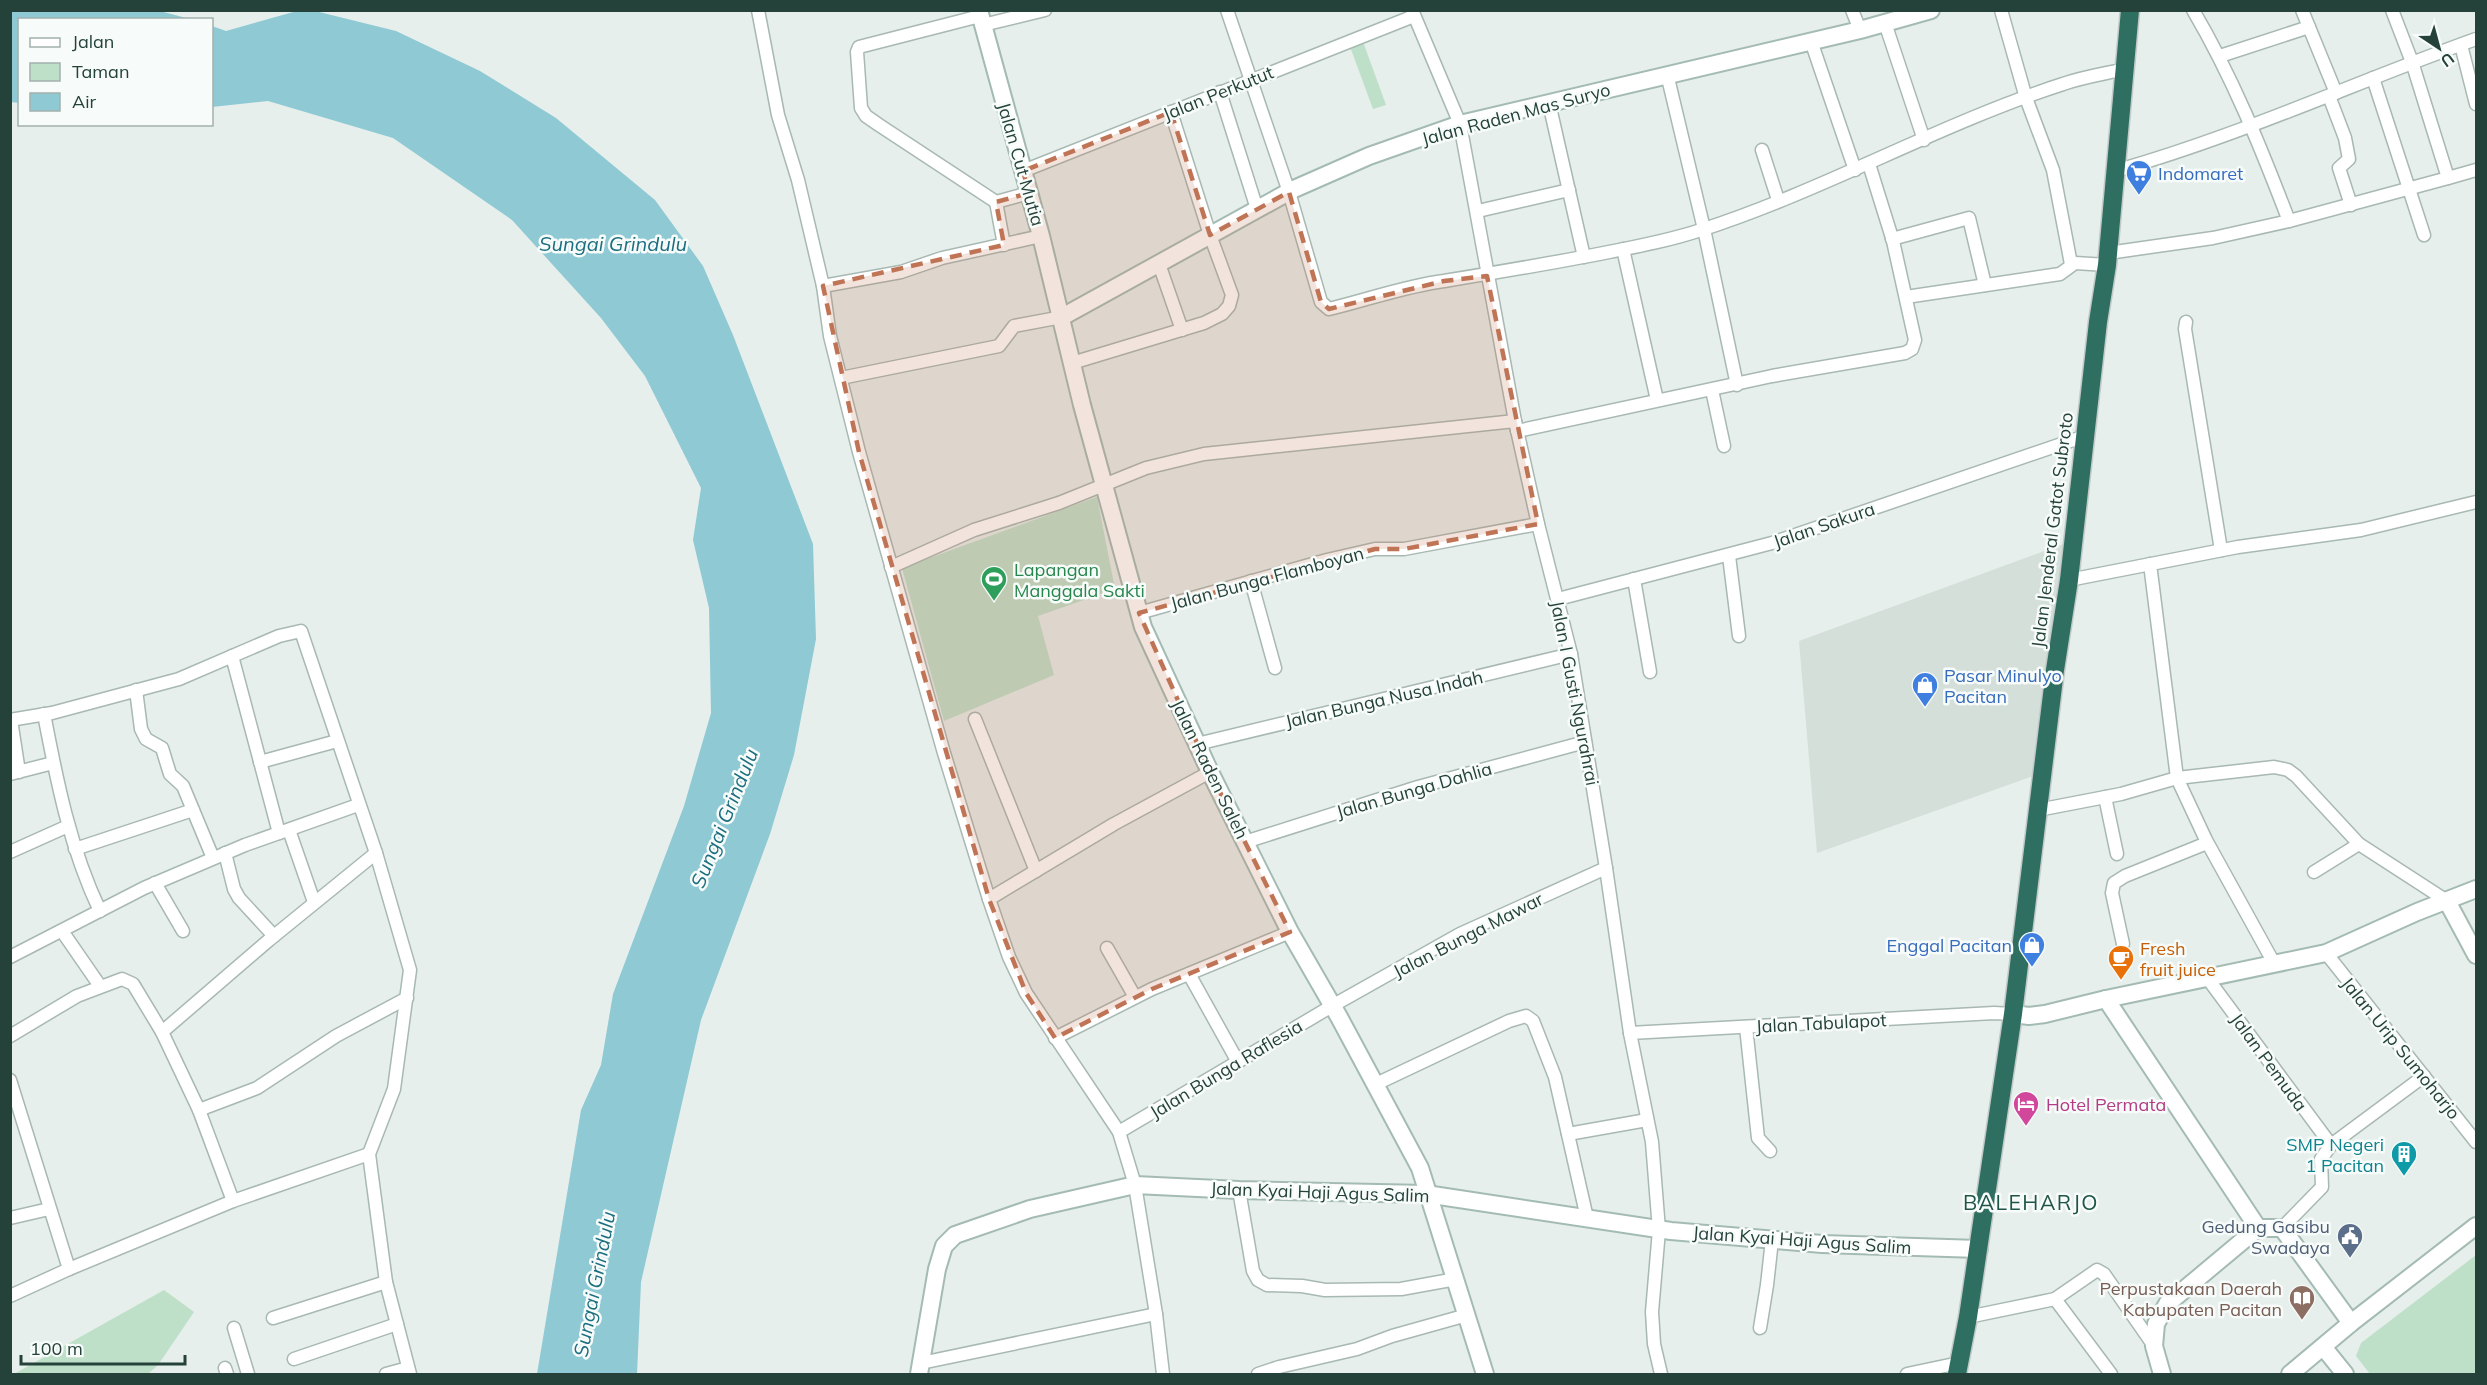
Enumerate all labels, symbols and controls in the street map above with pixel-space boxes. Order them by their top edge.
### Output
legend [18,18,213,126]
north arrow [2409,18,2469,78]
text: Jalan [72,30,114,53]
text: U [2437,49,2458,72]
text: Taman [72,60,129,83]
street label: Jalan Perkutut [1159,60,1277,126]
street label: Jalan Raden Mas Suryo [1419,78,1613,150]
text: Air [72,90,97,113]
street label: Jalan Cut Mutia [992,99,1050,229]
supermarket icon: Indomaret [2124,158,2154,196]
place label: Indomaret [2158,162,2243,185]
water label: Sungai Grindulu [539,231,687,256]
street label: Jalan Jenderal Gatot Subroto [2026,411,2078,649]
street label: Jalan Sakura [1770,497,1878,553]
street label: Jalan Bunga Flamboyan [1168,541,1366,615]
place label: Lapangan Manggala Sakti [1014,558,1145,602]
sports icon: Lapangan Manggala Sakti [979,564,1009,602]
street label: Jalan I Gusti Ngurahrai [1546,598,1604,788]
place label: Pasar Minulyo Pacitan [1944,664,2062,708]
street label: Jalan Bunga Nusa Indah [1283,665,1485,733]
shop icon: Pasar Minulyo Pacitan [1910,670,1940,708]
street label: Jalan Raden Saleh [1166,695,1254,843]
water label: Sungai Grindulu [685,745,763,891]
street label: Jalan Bunga Dahlia [1334,757,1494,823]
street label: Jalan Bunga Mawar [1389,887,1547,983]
shop icon: Enggal Pacitan [2017,930,2047,968]
place label: Enggal Pacitan [1886,934,2012,957]
place label: Fresh fruit juice [2140,937,2216,981]
cafe icon: Fresh fruit juice [2106,943,2136,981]
street label: Jalan Urip Sumoharjo [2336,972,2466,1124]
street label: Jalan Tabulapot [1755,1008,1887,1038]
street label: Jalan Pemuda [2226,1008,2312,1116]
street label: Jalan Bunga Raflesia [1146,1014,1306,1124]
hotel icon: Hotel Permata [2011,1089,2041,1127]
place label: Hotel Permata [2046,1093,2166,1116]
place label: SMP Negeri 1 Pacitan [2286,1133,2384,1177]
building icon: SMP Negeri 1 Pacitan [2389,1139,2419,1177]
street label: Jalan Kyai Haji Agus Salim [1210,1177,1430,1207]
district label: BALEHARJO [1963,1189,2099,1215]
water label: Sungai Grindulu [568,1209,620,1359]
place label: Gedung Gasibu Swadaya [2201,1215,2330,1259]
street label: Jalan Kyai Haji Agus Salim [1692,1221,1912,1259]
public building icon: Gedung Gasibu Swadaya [2335,1221,2365,1259]
place label: Perpustakaan Daerah Kabupaten Pacitan [2099,1277,2282,1321]
library icon: Perpustakaan Daerah Kabupaten Pacitan [2287,1283,2317,1321]
scale bar [21,1328,184,1366]
text: 100 m [30,1337,83,1360]

